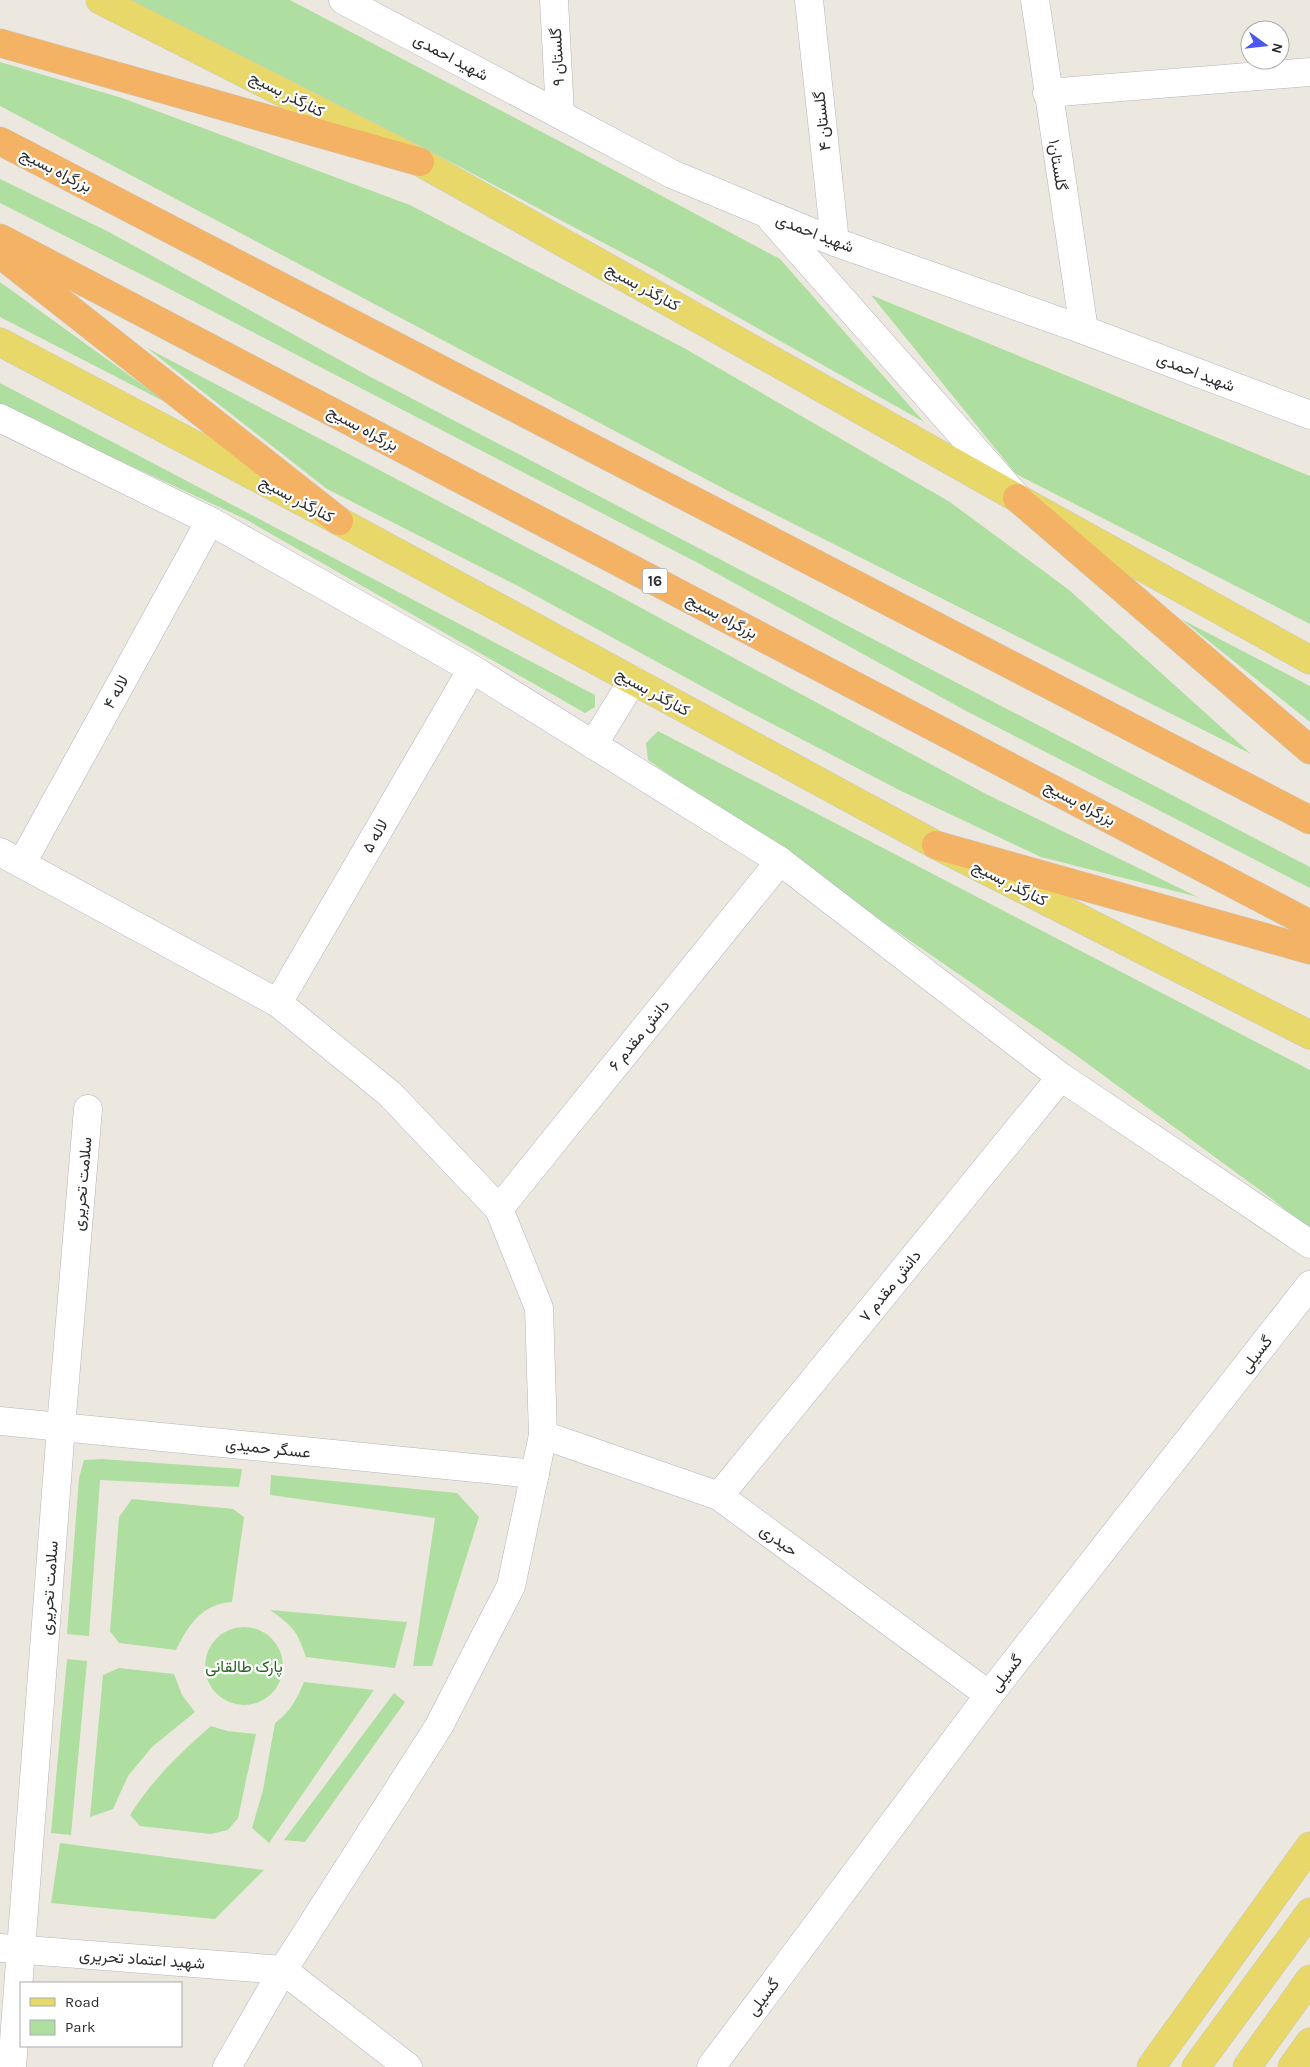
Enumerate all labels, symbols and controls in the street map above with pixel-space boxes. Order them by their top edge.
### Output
north arrow [1240,20,1290,70]
street label: گلستان ۹ [546,27,568,87]
street label: شهید احمدی [410,29,492,86]
text: N [1268,41,1287,55]
street label: کنارگذر بسیج [245,67,328,123]
street label: گلستان ۴ [809,90,835,152]
street label: گلستان۱ [1045,138,1071,192]
street label: بزرگراه بسیج [16,144,95,198]
street label: شهید احمدی [773,209,857,258]
street label: کنارگذر بسیج [602,259,683,317]
street label: شهید احمدی [1154,348,1238,397]
street label: بزرگراه بسیج [323,401,402,456]
street label: کنارگذر بسیج [256,471,337,528]
road number: 16 [642,568,668,594]
street label: بزرگراه بسیج [682,589,761,644]
street label: کنارگذر بسیج [612,664,693,722]
street label: لاله ۴ [99,672,133,712]
street label: بزرگراه بسیج [1040,776,1119,831]
street label: لاله ۵ [358,816,392,856]
street label: کنارگذر بسیج [968,856,1051,912]
street label: دانش مقدم ۶ [605,996,674,1075]
street label: سلامت تحریری [68,1136,97,1232]
street label: دانش مقدم ۷ [855,1246,926,1327]
street label: گسیلی [1236,1332,1277,1377]
street label: عسگر حمیدی [224,1434,312,1463]
street label: حیدری [756,1520,802,1561]
street label: سلامت تحریری [36,1540,63,1636]
street label: گسیلی [986,1651,1027,1696]
park label: پارک طالقانی [205,1657,283,1678]
street label: شهید اعتماد تحریری [78,1945,206,1974]
street label: گسیلی [743,1975,784,2020]
legend [20,1982,182,2047]
text: Road [65,1993,100,2011]
text: Park [65,2018,95,2036]

